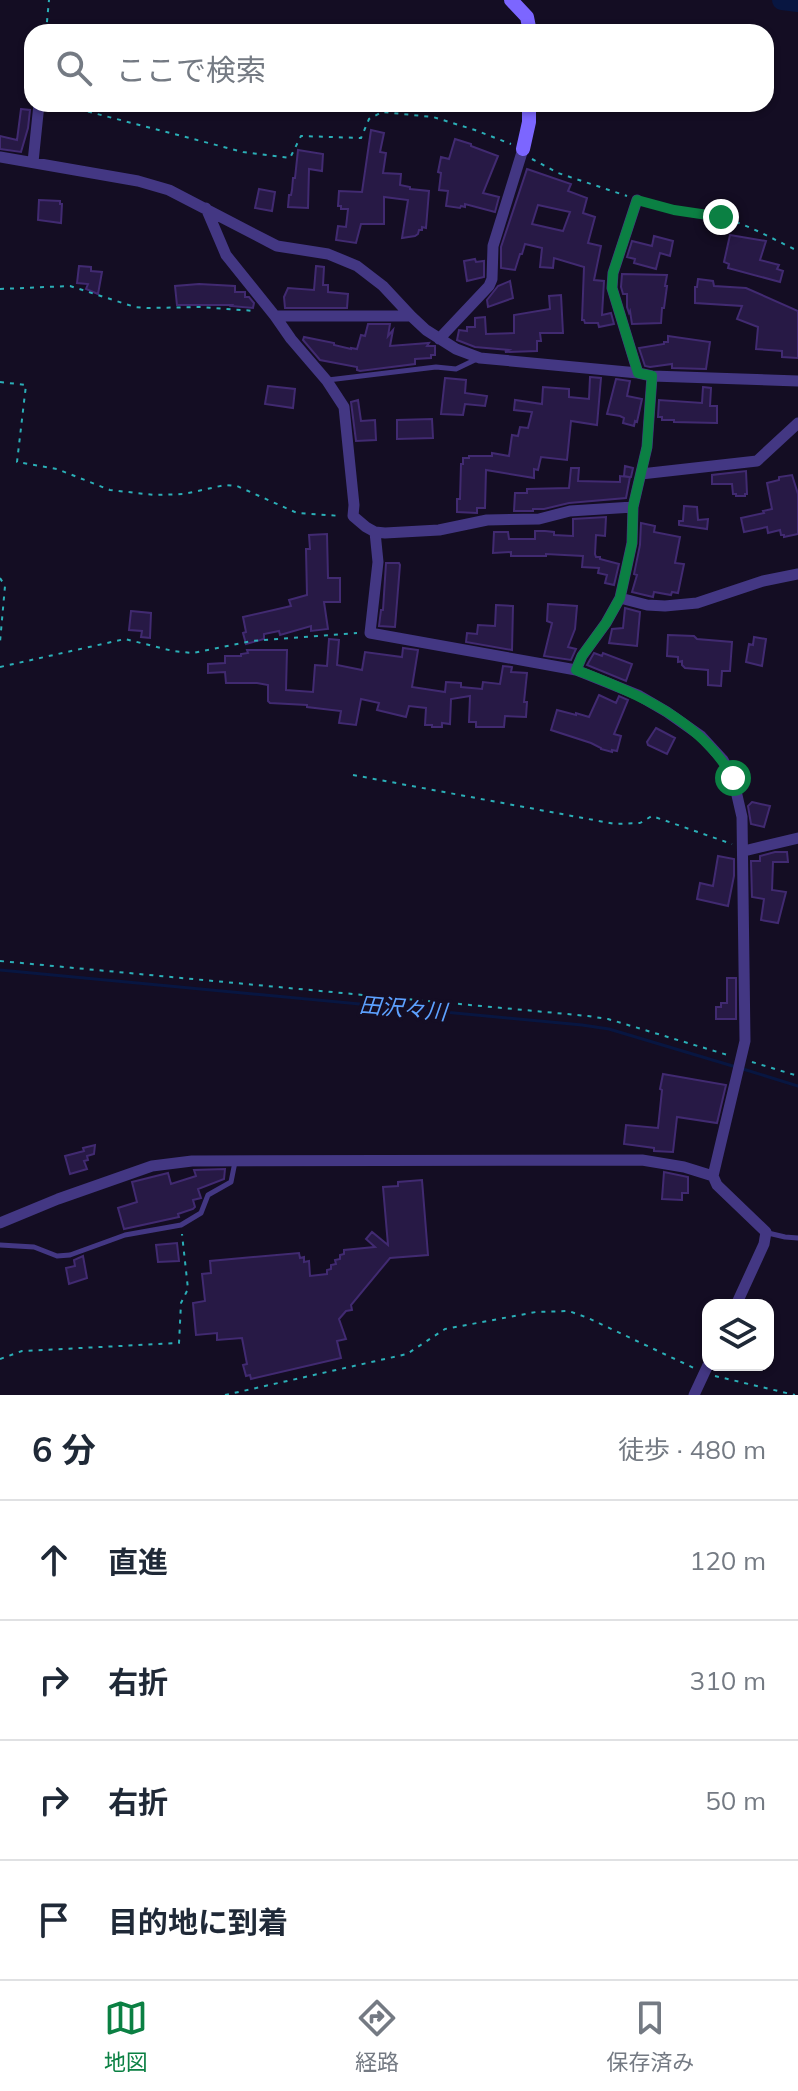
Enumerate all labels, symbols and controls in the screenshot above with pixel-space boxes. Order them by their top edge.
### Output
search box [24,24,774,112]
icon: search [52,46,96,90]
text: ここで検索 [116,51,266,89]
route end [703,199,739,235]
route start [715,760,751,796]
water label: 田沢々川 [358,990,450,1026]
map controls [702,1299,774,1371]
button: layers [702,1299,774,1371]
text: 6 分 [32,1428,96,1471]
text: 徒歩 · 480 m [618,1433,766,1466]
icon: ahead [32,1538,76,1582]
text: 直進 [108,1543,168,1581]
text: 120 m [690,1544,766,1577]
icon: right [32,1658,76,1702]
text: 右折 [108,1663,168,1701]
text: 310 m [690,1664,766,1697]
icon: right [32,1778,76,1822]
text: 右折 [108,1783,168,1821]
text: 50 m [705,1784,766,1817]
icon: arrive [32,1898,76,1942]
text: 目的地に到着 [108,1903,288,1941]
tab: 地図 [104,1996,148,2076]
tab: 経路 [355,1996,399,2076]
tab: 保存済み [606,1996,694,2076]

